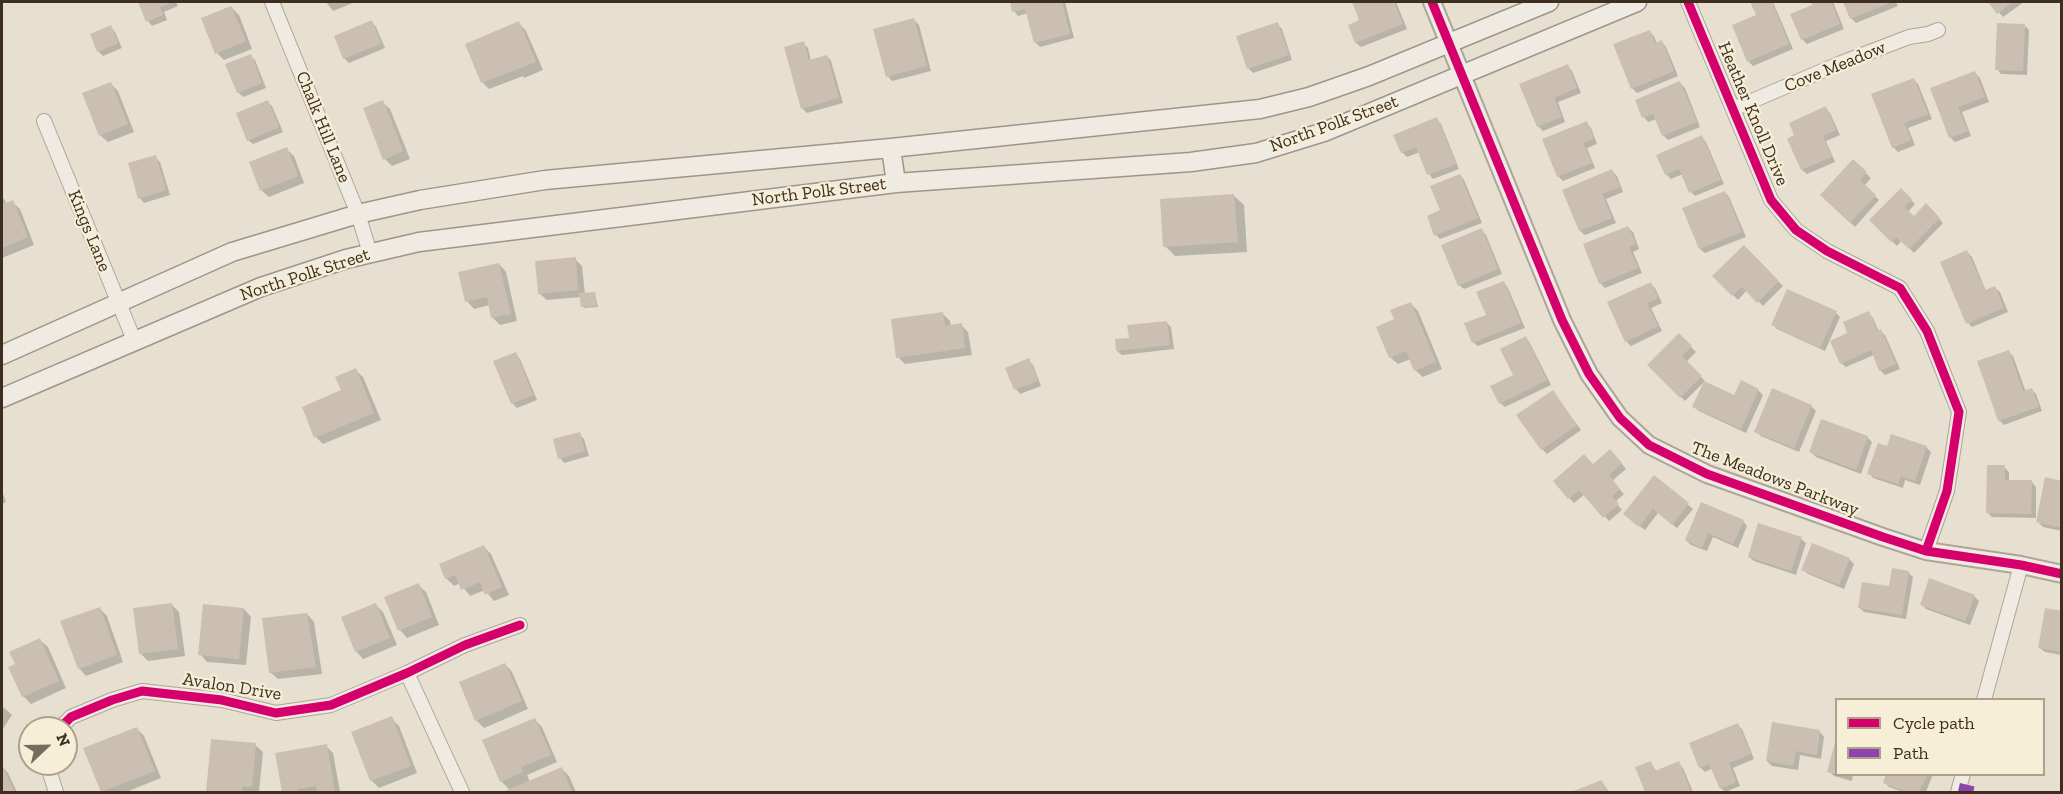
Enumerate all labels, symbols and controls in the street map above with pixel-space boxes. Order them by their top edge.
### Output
street label: Cove Meadow [1781,37,1889,97]
street label: Heather Knoll Drive [1713,39,1793,189]
street label: Chalk Hill Lane [291,68,355,186]
street label: North Polk Street [1267,91,1401,157]
street label: North Polk Street [751,173,887,211]
street label: Kings Lane [63,187,115,275]
street label: North Polk Street [237,244,373,306]
street label: The Meadows Parkway [1688,437,1862,521]
street label: Avalon Drive [181,669,283,705]
legend [1835,698,2045,776]
text: Cycle path [1893,712,1975,734]
north arrow [18,716,78,776]
text: N [52,731,74,749]
text: Path [1893,742,1929,764]

